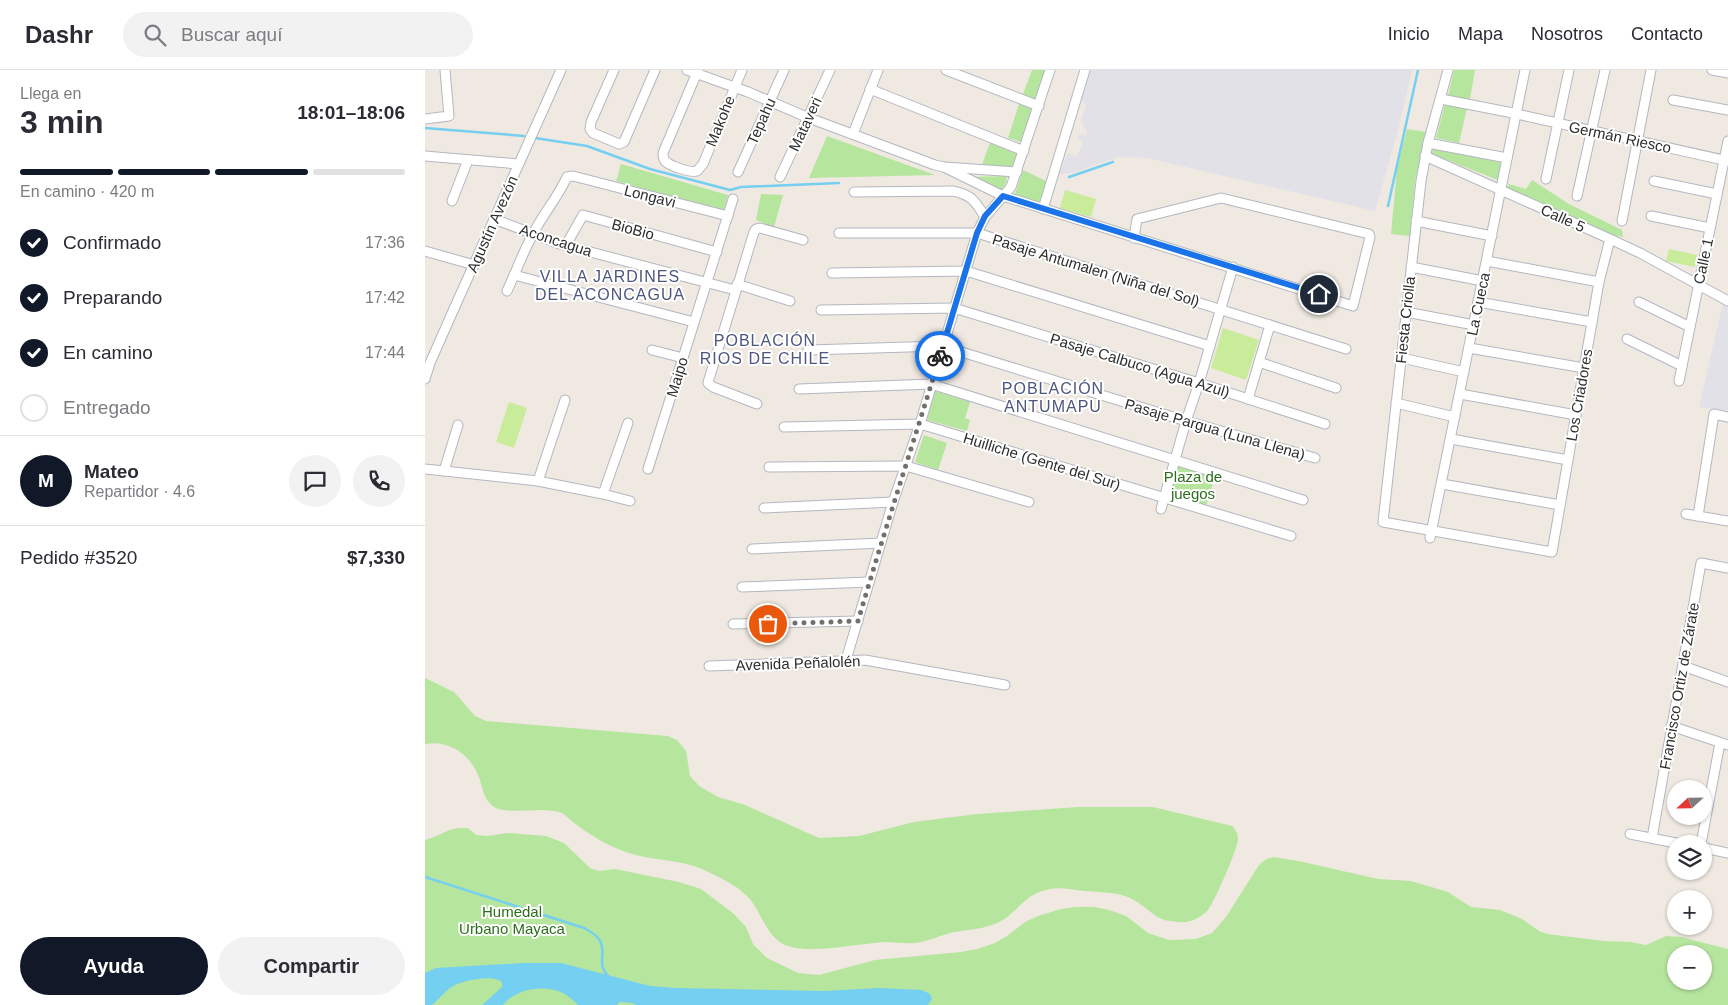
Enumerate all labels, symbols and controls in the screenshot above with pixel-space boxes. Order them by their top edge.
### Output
search box [123,12,473,57]
text: Dashr [25,21,93,48]
icon: search [141,21,169,49]
text: Buscar aquí [181,24,282,45]
text: Inicio [1388,24,1430,44]
text: Mapa [1458,24,1503,44]
text: Nosotros [1531,24,1603,44]
text: Contacto [1631,24,1703,44]
text: Llega en [20,85,81,102]
street label: Makohe [702,93,738,149]
street label: Mataveri [785,94,825,154]
street label: Tepahu [743,95,779,147]
text: 18:01–18:06 [297,102,405,123]
text: 3 min [20,104,104,140]
street label: Germán Riesco [1567,118,1673,156]
street label: Agustín Avezón [463,173,521,275]
street label: Longavi [622,181,678,211]
text: En camino · 420 m [20,183,154,200]
street label: Calle 5 [1538,201,1588,235]
street label: BioBio [610,215,656,243]
street label: Aconcagua [518,220,595,260]
icon: check [20,229,48,257]
street label: Pasaje Antumalen (Niña del Sol) [990,230,1202,310]
text: Confirmado [63,232,161,253]
text: 17:36 [365,234,405,251]
street label: Calle 1 [1690,236,1716,286]
district label: VILLA JARDINES DEL ACONCAGUA [535,268,685,303]
street label: La Cueca [1463,270,1493,337]
pin [1298,273,1340,315]
street label: Fiesta Criolla [1392,275,1418,364]
icon: home [1305,280,1333,308]
icon: check [20,284,48,312]
text: Preparando [63,287,162,308]
text: 17:42 [365,289,405,306]
street label: Pasaje Calbuco (Agua Azul) [1048,330,1232,400]
district label: POBLACIÓN RIOS DE CHILE [700,331,830,367]
courier [915,331,965,381]
icon: check [20,339,48,367]
text: En camino [63,342,153,363]
icon: bike [926,342,954,370]
text: 17:44 [365,344,405,361]
street label: Los Criadores [1563,348,1595,442]
street label: Maipo [663,355,691,399]
district label: POBLACIÓN ANTUMAPU [1002,379,1104,415]
street label: Pasaje Pargua (Luna Llena) [1123,395,1307,463]
text: Entregado [63,397,151,418]
street label: Huilliche (Gente del Sur) [961,429,1123,493]
button: chat [289,455,341,507]
button: phone [353,455,405,507]
text: Mateo [84,461,139,482]
park label: Plaza de juegos [1164,468,1222,502]
text: M [38,470,54,491]
text: Repartidor · 4.6 [84,483,195,500]
text: Pedido #3520 [20,547,137,568]
text: $7,330 [347,547,405,568]
street label: Francisco Ortiz de Zárate [1656,601,1702,771]
pin [747,603,789,645]
icon: bag [754,610,782,638]
street label: Avenida Peñalolén [735,652,861,674]
north arrow [1667,780,1713,825]
map controls [1667,780,1712,990]
button: layers [1667,835,1712,880]
button: + [1667,890,1712,935]
park label: Humedal Urbano Mayaca [459,903,566,937]
button: Ayuda [20,937,208,995]
button: Compartir [218,937,405,995]
button: − [1667,945,1712,990]

